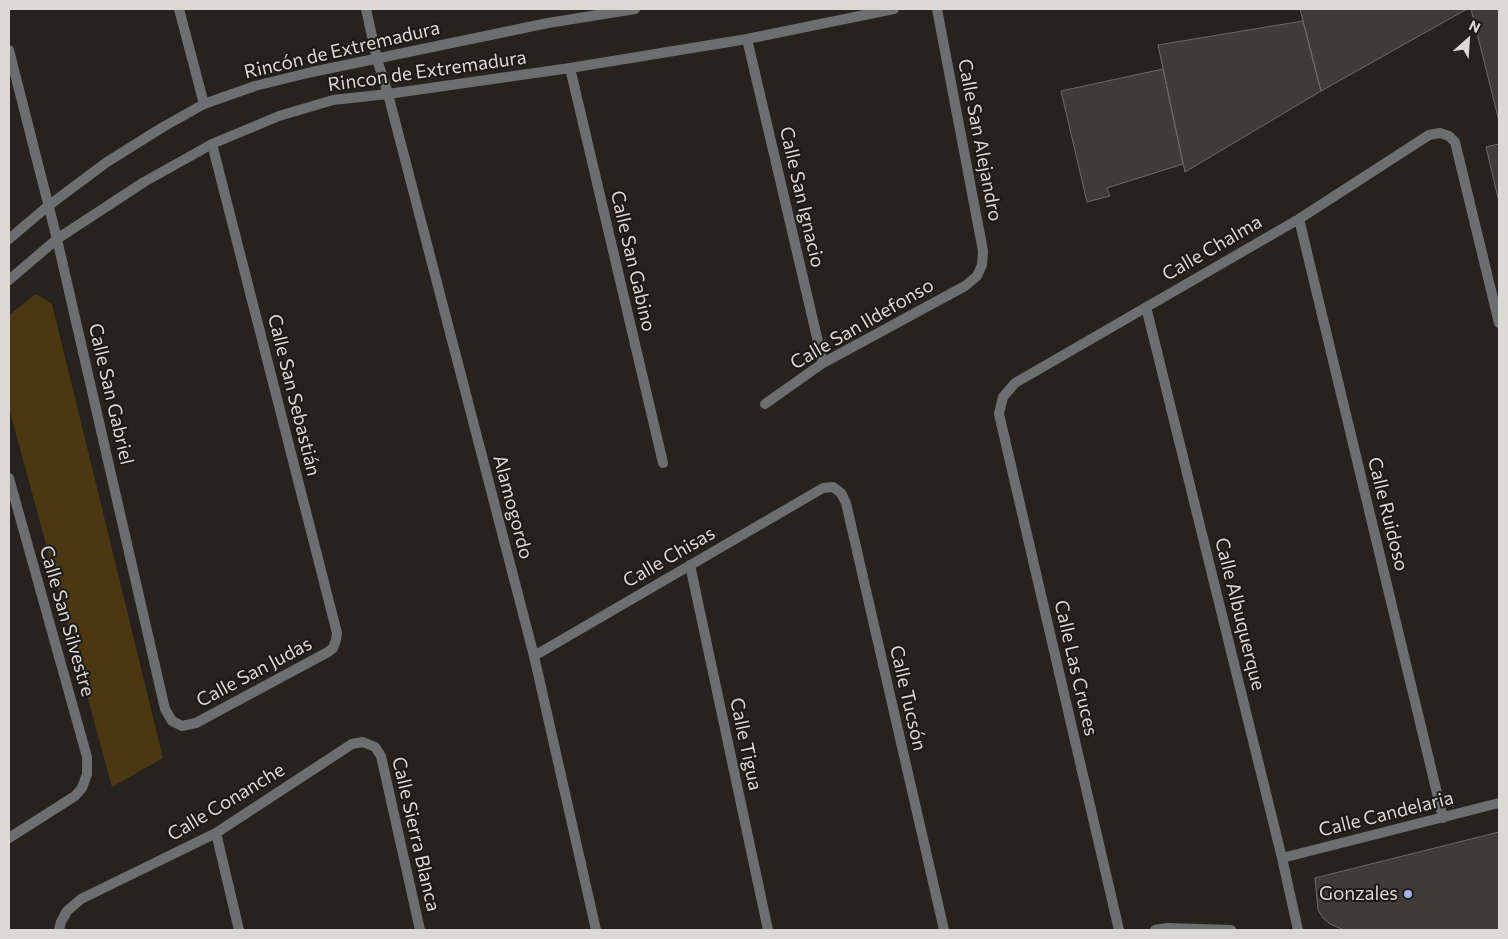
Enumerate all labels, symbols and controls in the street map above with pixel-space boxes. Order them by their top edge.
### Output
north arrow [1443,15,1493,65]
street label: Rincón de Extremadura [242,16,442,84]
text: N [1466,16,1483,36]
street label: Rincon de Extremadura [326,46,528,96]
street label: Calle San Alejandro [953,57,1007,223]
street label: Calle San Ignacio [775,124,829,270]
street label: Calle San Gabino [606,188,660,334]
street label: Calle Chalma [1158,210,1266,286]
street label: Calle San Ildefonso [786,274,938,374]
street label: Calle San Sebastián [263,312,325,478]
street label: Calle San Gabriel [84,321,138,467]
street label: Alamogordo [488,452,538,562]
street label: Calle Ruidoso [1363,455,1413,573]
street label: Calle Chisas [619,522,719,592]
street label: Calle Albuquerque [1210,535,1270,693]
street label: Calle San Silvestre [35,543,99,699]
street label: Calle Las Cruces [1049,598,1103,738]
street label: Calle San Judas [192,632,316,712]
street label: Calle Tucsón [885,643,931,753]
street label: Calle Tigua [725,696,767,792]
street label: Calle Sierra Blanca [387,754,445,914]
street label: Calle Conanche [163,758,289,846]
street label: Calle Candelaria [1316,786,1456,842]
place label: Gonzales [1319,883,1398,905]
marker: Gonzales [1402,888,1414,900]

